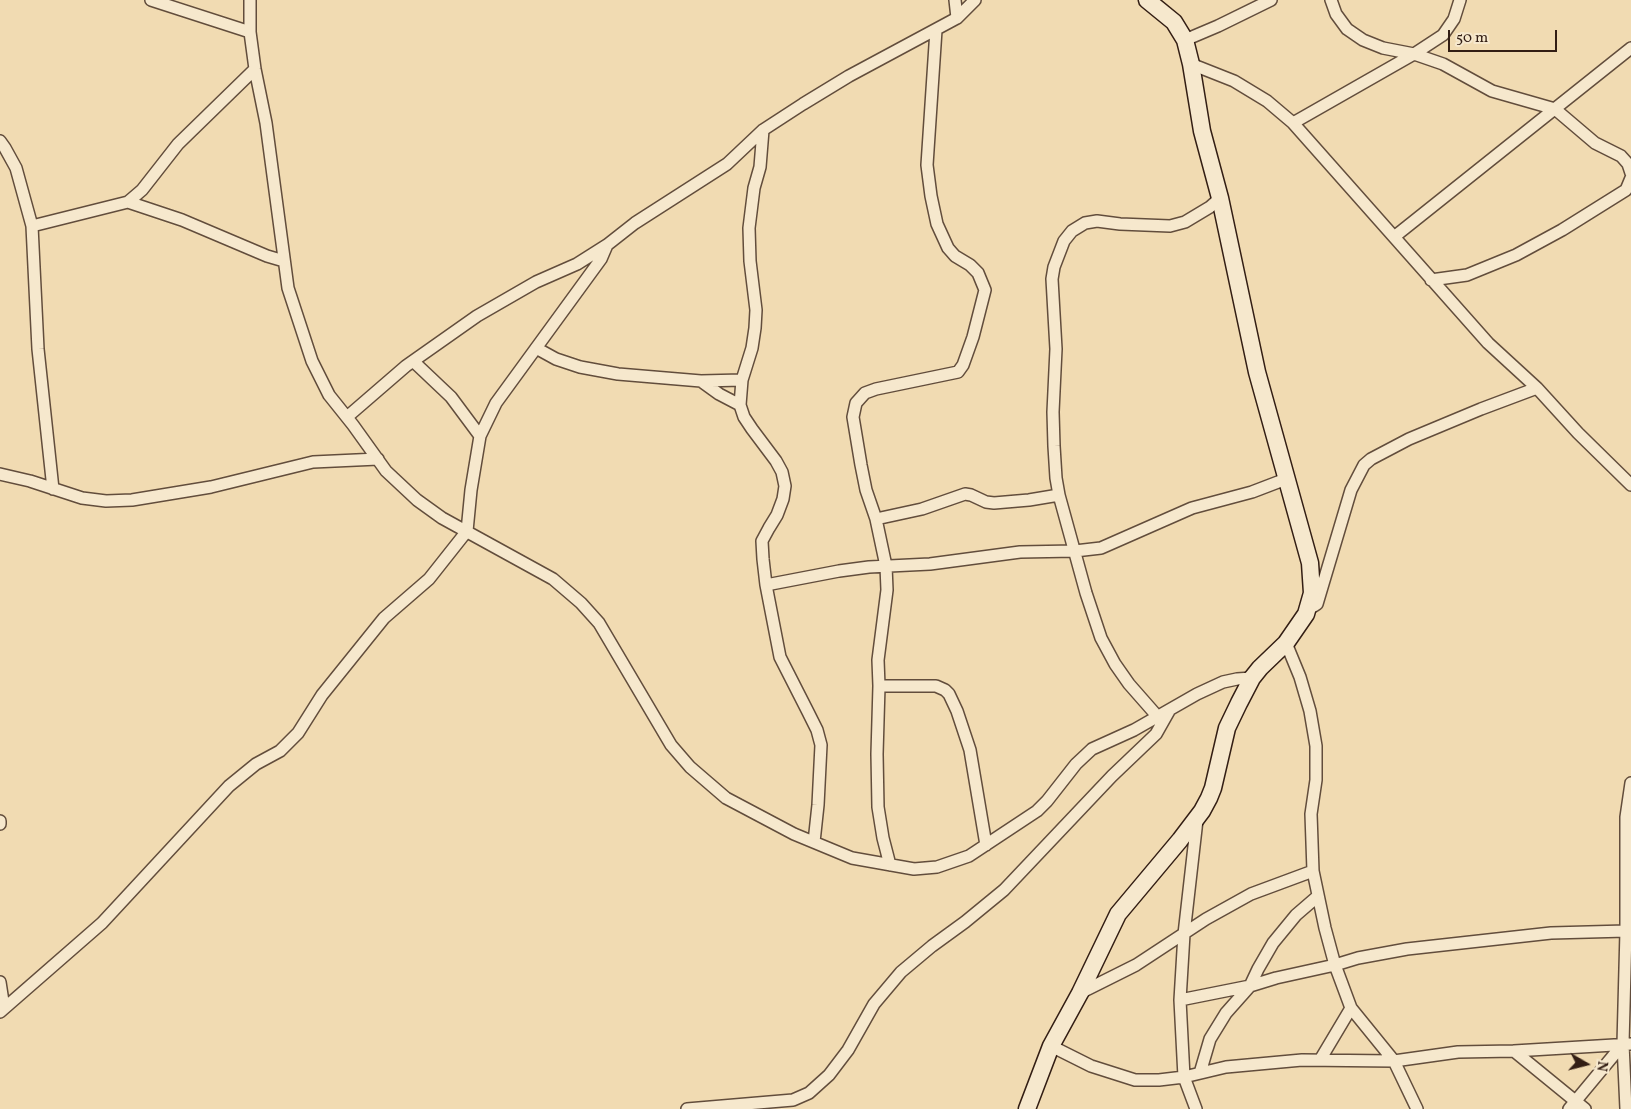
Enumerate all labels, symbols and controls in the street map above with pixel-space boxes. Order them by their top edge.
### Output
scale bar [1451,20,1560,52]
text: 50 m [1456,28,1488,49]
north arrow [1561,1039,1611,1089]
text: N [1591,1060,1611,1073]

